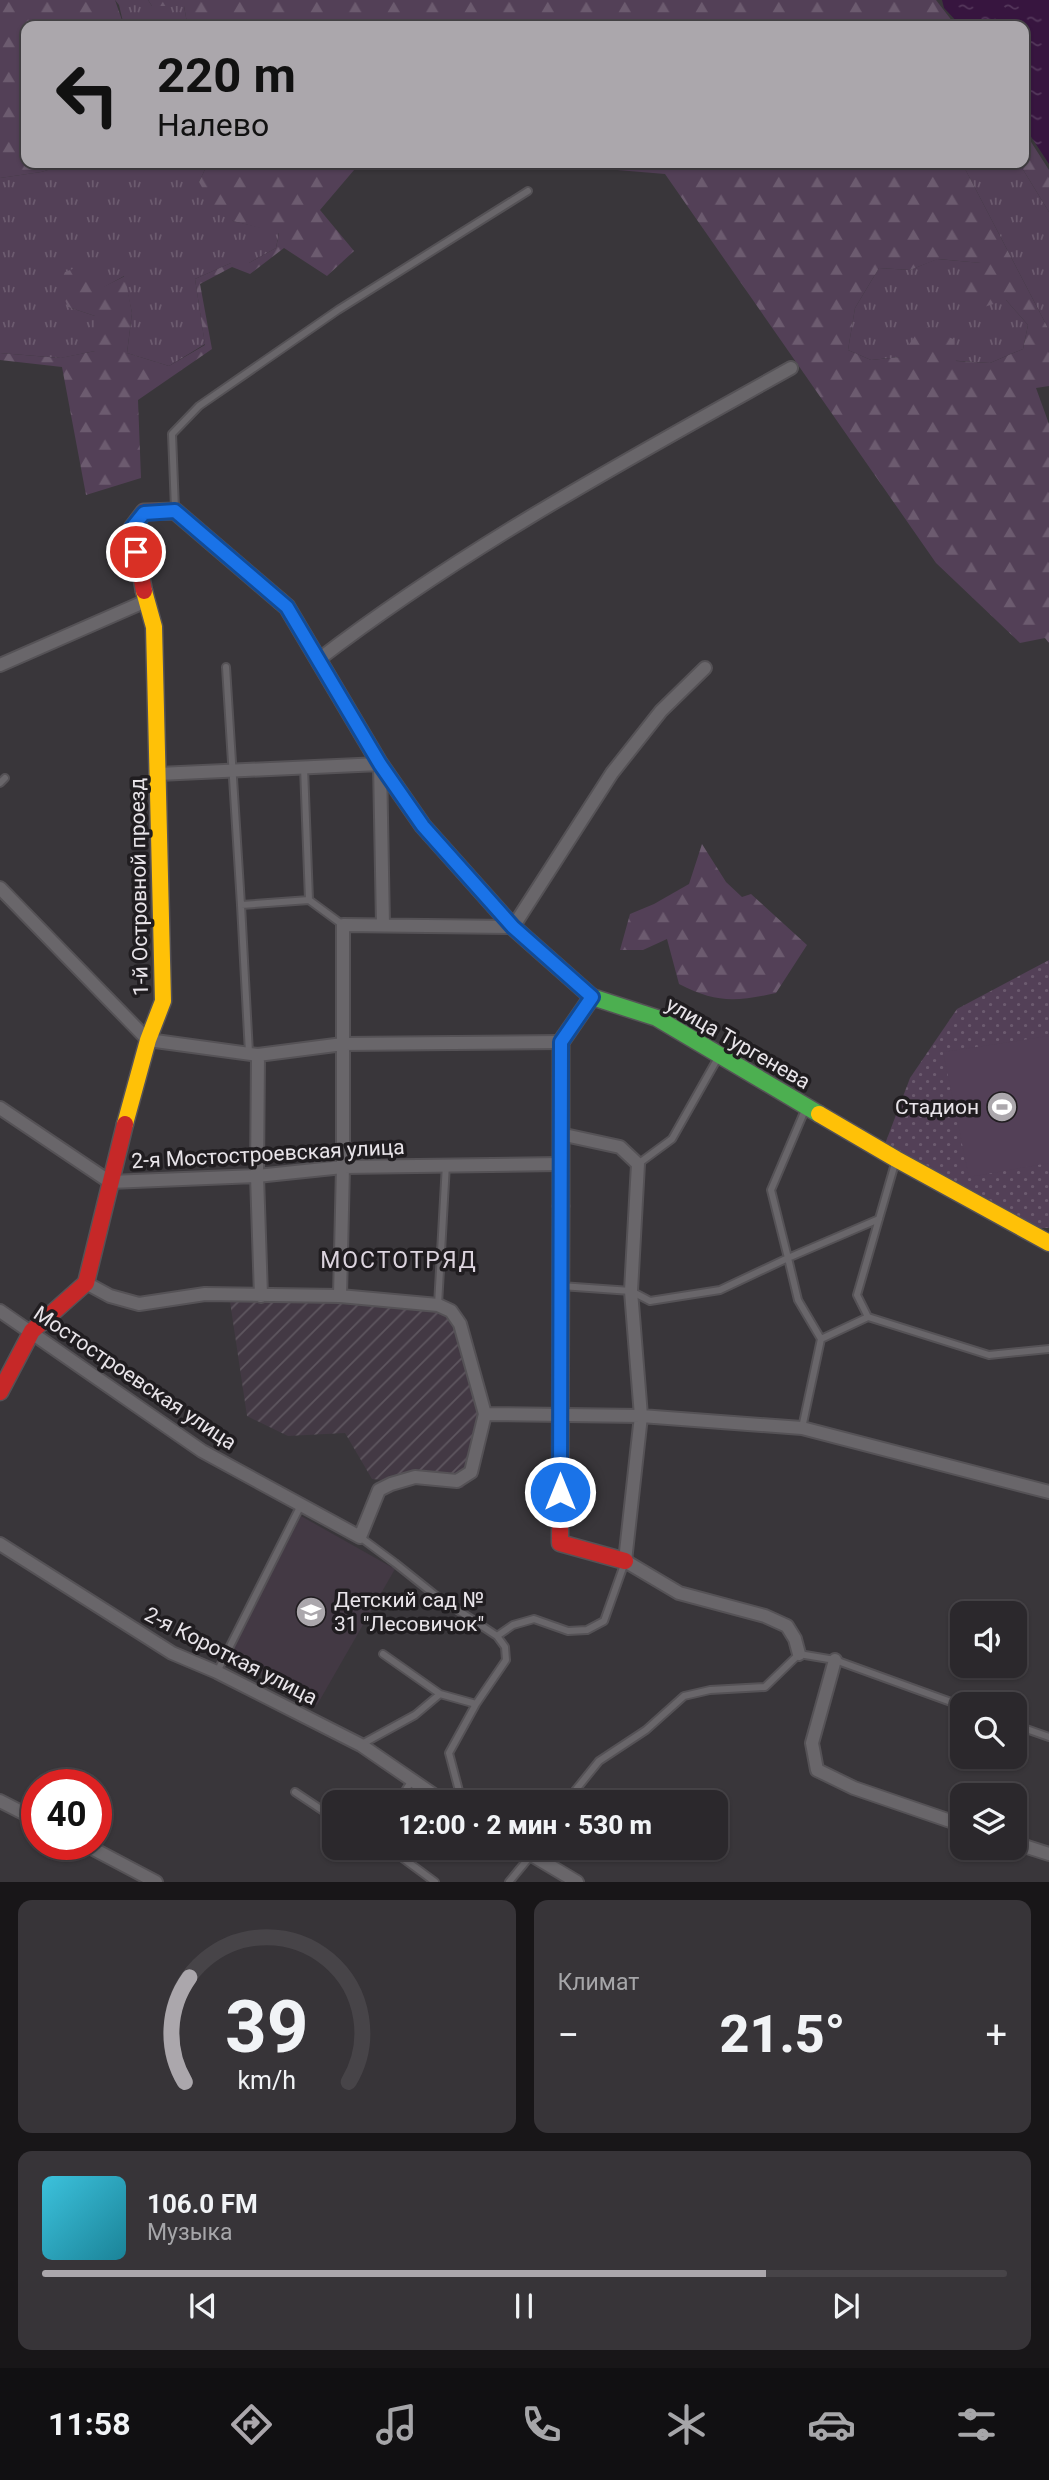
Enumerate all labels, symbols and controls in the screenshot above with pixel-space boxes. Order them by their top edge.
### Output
text: 220 m [157,47,296,104]
icon: left [42,49,133,140]
text: Налево [157,106,269,144]
pin [106,522,166,582]
icon: arrive [117,533,155,571]
street label: 1-й Островной проезд [125,777,153,996]
street label: улица Тургенева [662,992,814,1094]
sports icon: Стадион [985,1090,1019,1124]
place label: Стадион [895,1095,979,1119]
street label: 2-я Мостостроевская улица [131,1135,405,1173]
district label: МОСТОТРЯД [320,1247,478,1274]
street label: Мостостроевская улица [29,1301,241,1455]
position arrow [523,1455,597,1529]
place label: Детский сад № 31 "Лесовичок" [334,1588,484,1636]
school or university icon: Детский сад № 31 "Лесовичок" [294,1595,328,1629]
map controls [950,1601,1027,1860]
button: sound [950,1601,1027,1678]
street label: 2-я Короткая улица [141,1602,321,1710]
button: search [950,1692,1027,1769]
speed limit sign: 40 [21,1769,112,1860]
button: layers [950,1783,1027,1860]
text: 12:00 · 2 мин · 530 m [398,1810,652,1840]
text: Климат [558,1969,639,1996]
text: 39 [225,1985,309,2071]
text: 21.5° [719,2004,845,2065]
text: − [558,2013,579,2057]
text: + [985,2013,1007,2057]
text: km/h [237,2066,296,2095]
text: 106.0 FM [147,2189,258,2219]
text: Музыка [147,2219,232,2246]
icon: previous [184,2287,222,2325]
icon: pause [505,2287,543,2325]
icon: next [827,2287,865,2325]
icon: directions [227,2400,276,2449]
icon: music [372,2400,421,2449]
icon: phone [517,2400,566,2449]
icon: climate [662,2400,711,2449]
icon: car [807,2400,856,2449]
icon: filters [952,2400,1001,2449]
text: 11:58 [48,2405,130,2443]

